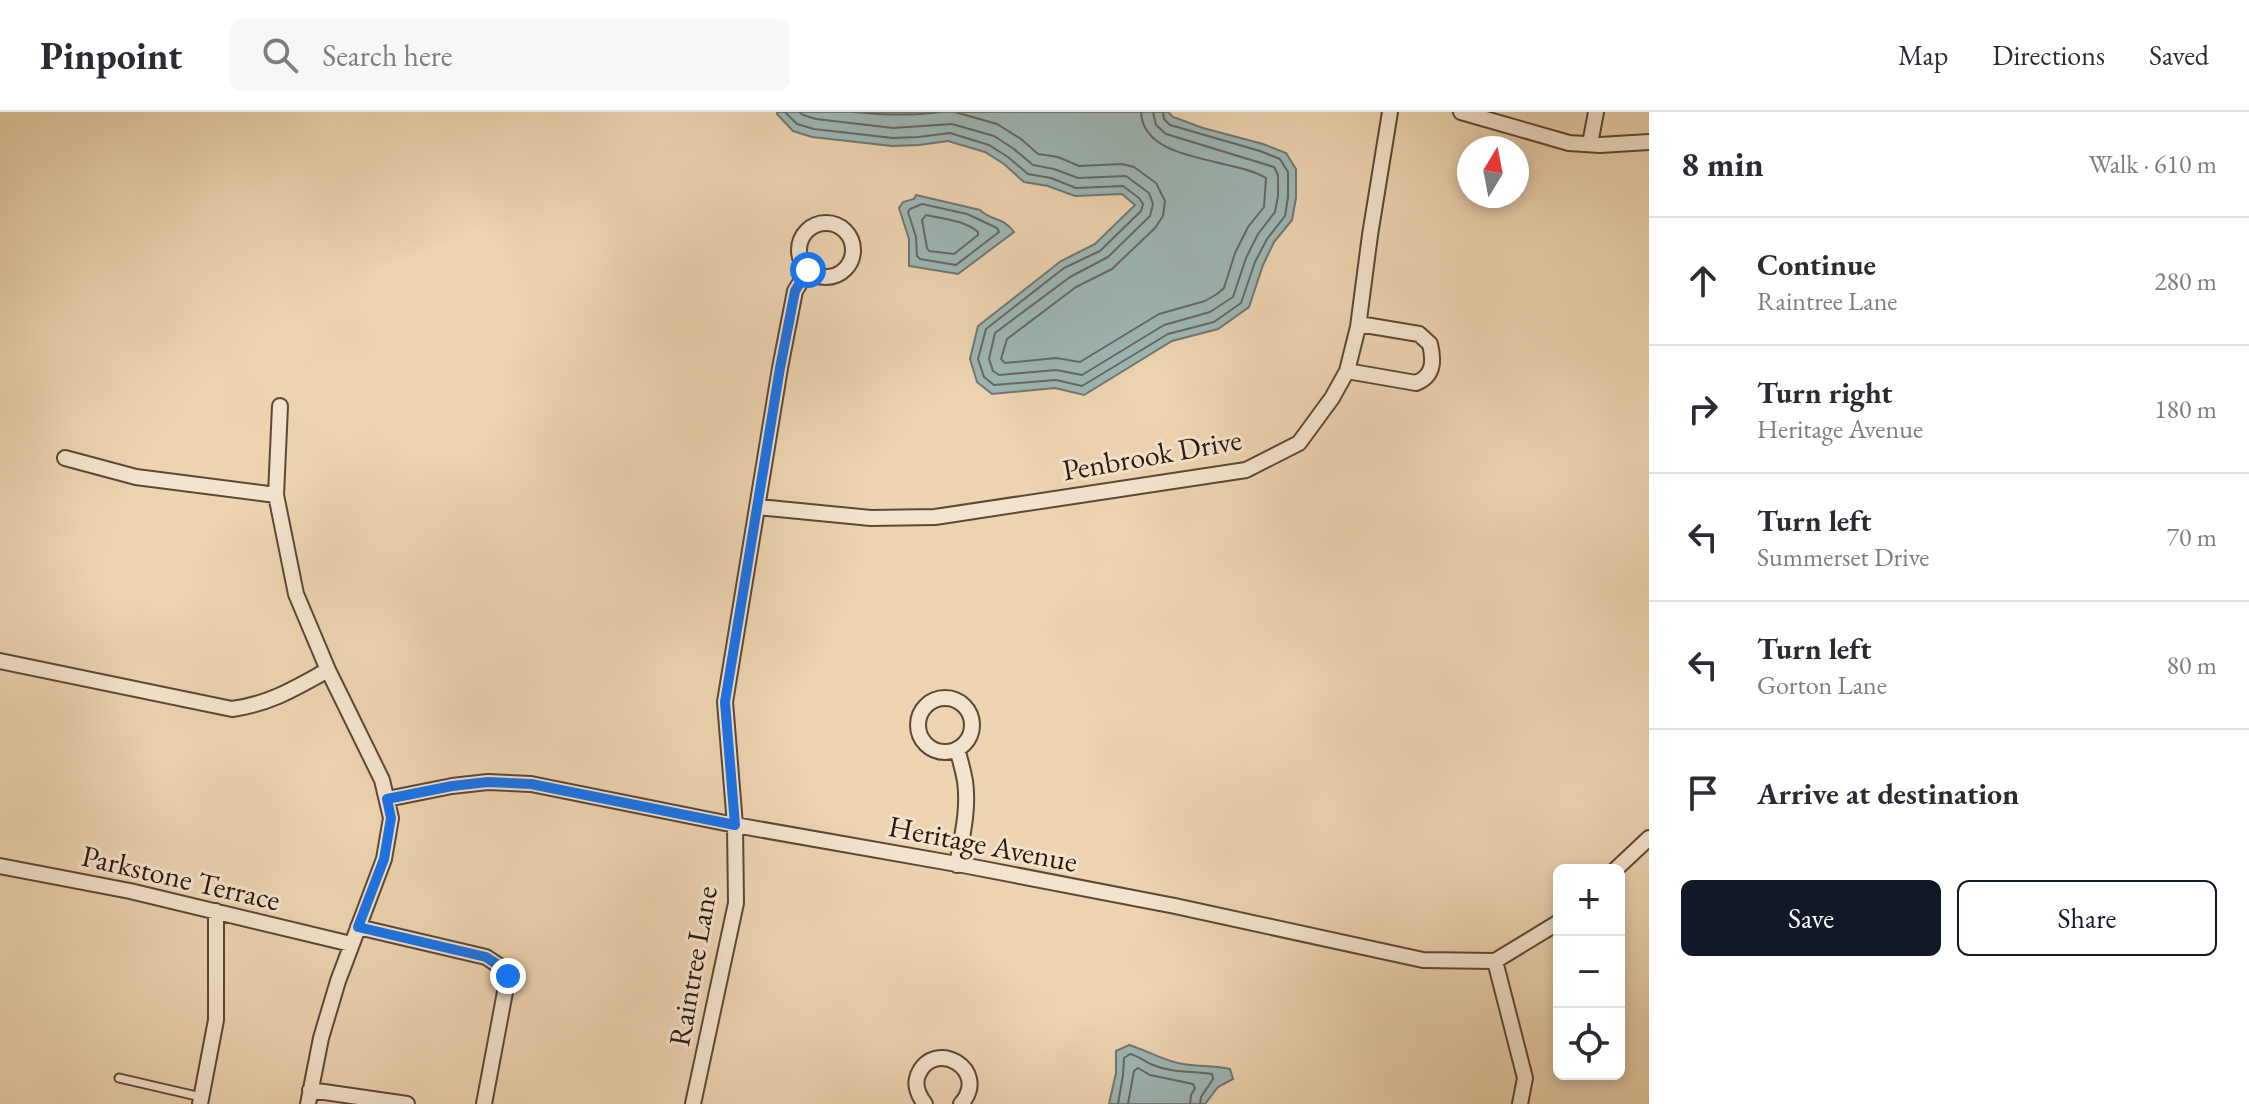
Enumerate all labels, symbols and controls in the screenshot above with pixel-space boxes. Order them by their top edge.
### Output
search box [230,19,790,91]
text: Pinpoint [40,31,182,80]
icon: search [258,33,302,77]
text: Search here [322,36,452,75]
text: Map [1898,37,1948,73]
text: Directions [1992,37,2105,73]
text: Saved [2149,37,2209,73]
north arrow [1457,136,1529,208]
text: 8 min [1681,142,1764,186]
text: Walk · 610 m [2089,147,2217,181]
text: Continue [1757,245,1876,284]
route start [790,252,826,288]
icon: ahead [1681,259,1725,303]
text: 280 m [2154,264,2217,298]
text: Raintree Lane [1757,284,1898,318]
text: Turn right [1757,373,1893,412]
icon: right [1681,387,1725,431]
text: 180 m [2154,392,2217,426]
text: Heritage Avenue [1757,412,1923,446]
street label: Penbrook Drive [1059,420,1245,489]
text: Turn left [1757,501,1871,540]
icon: left [1681,515,1725,559]
text: 70 m [2167,520,2217,554]
text: Summerset Drive [1757,540,1930,574]
text: Turn left [1757,629,1871,668]
icon: left [1681,643,1725,687]
text: 80 m [2167,648,2217,682]
text: Gorton Lane [1757,668,1887,702]
icon: arrive [1681,771,1725,815]
text: Arrive at destination [1757,774,2019,813]
street label: Heritage Avenue [885,806,1081,881]
street label: Parkstone Terrace [78,836,284,919]
map controls [1553,864,1625,1080]
button: + [1553,864,1625,936]
button: Save [1681,880,1941,956]
button: Share [1957,880,2217,956]
street label: Raintree Lane [659,883,726,1049]
button: − [1553,936,1625,1008]
route end [490,958,526,994]
button: locate [1553,1008,1625,1080]

